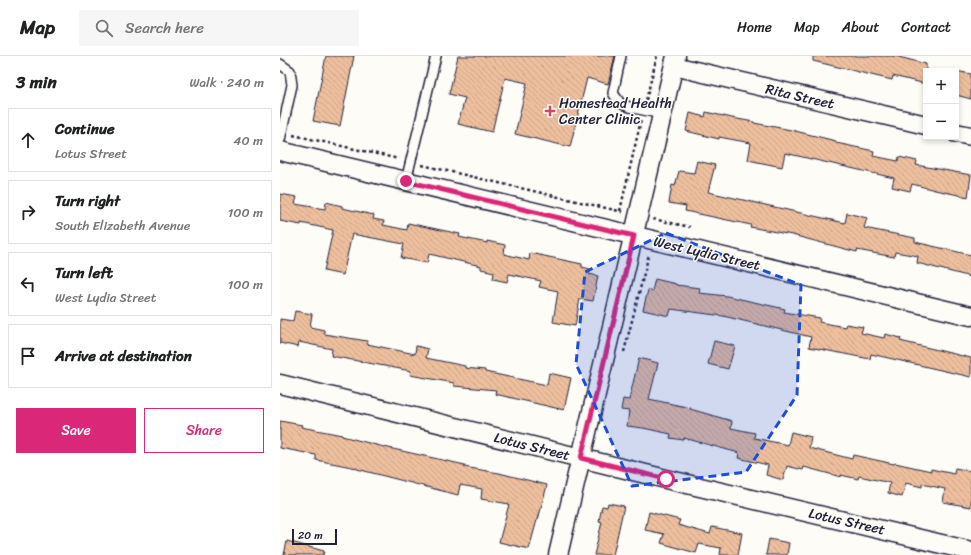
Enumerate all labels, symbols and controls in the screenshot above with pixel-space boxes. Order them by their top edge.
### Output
search box [79,10,359,46]
text: Map [20,11,55,44]
text: Search here [125,15,204,41]
text: Home [737,15,772,40]
text: Map [794,15,820,40]
text: About [842,15,879,40]
text: Contact [901,15,951,40]
icon: search [93,17,115,39]
text: 3 min [16,67,57,97]
map controls [923,68,959,140]
button: + [923,68,959,104]
text: Walk · 240 m [189,71,264,94]
street label: Rita Street [763,76,837,117]
place label: Homestead Health Center Clinic [559,91,672,132]
button: − [923,104,959,140]
marker: Homestead Health Center Clinic [544,105,556,117]
text: Continue [55,116,115,142]
icon: ahead [17,129,39,151]
text: 40 m [233,129,263,152]
text: Lotus Street [55,142,127,165]
route end [397,172,415,190]
text: Turn right [55,188,120,214]
icon: right [17,201,39,223]
text: 100 m [228,201,263,224]
text: South Elizabeth Avenue [55,214,190,237]
street label: West Lydia Street [651,229,763,278]
text: Turn left [55,260,113,286]
icon: left [17,273,39,295]
text: 100 m [228,273,263,296]
text: West Lydia Street [55,286,156,309]
text: Arrive at destination [55,343,192,369]
icon: arrive [17,345,39,367]
button: Save [16,408,136,453]
button: Share [144,408,264,453]
street label: Lotus Street [491,425,573,468]
route start [657,470,675,488]
street label: Lotus Street [806,501,887,542]
text: 20 m [298,526,323,545]
scale bar [292,527,337,546]

